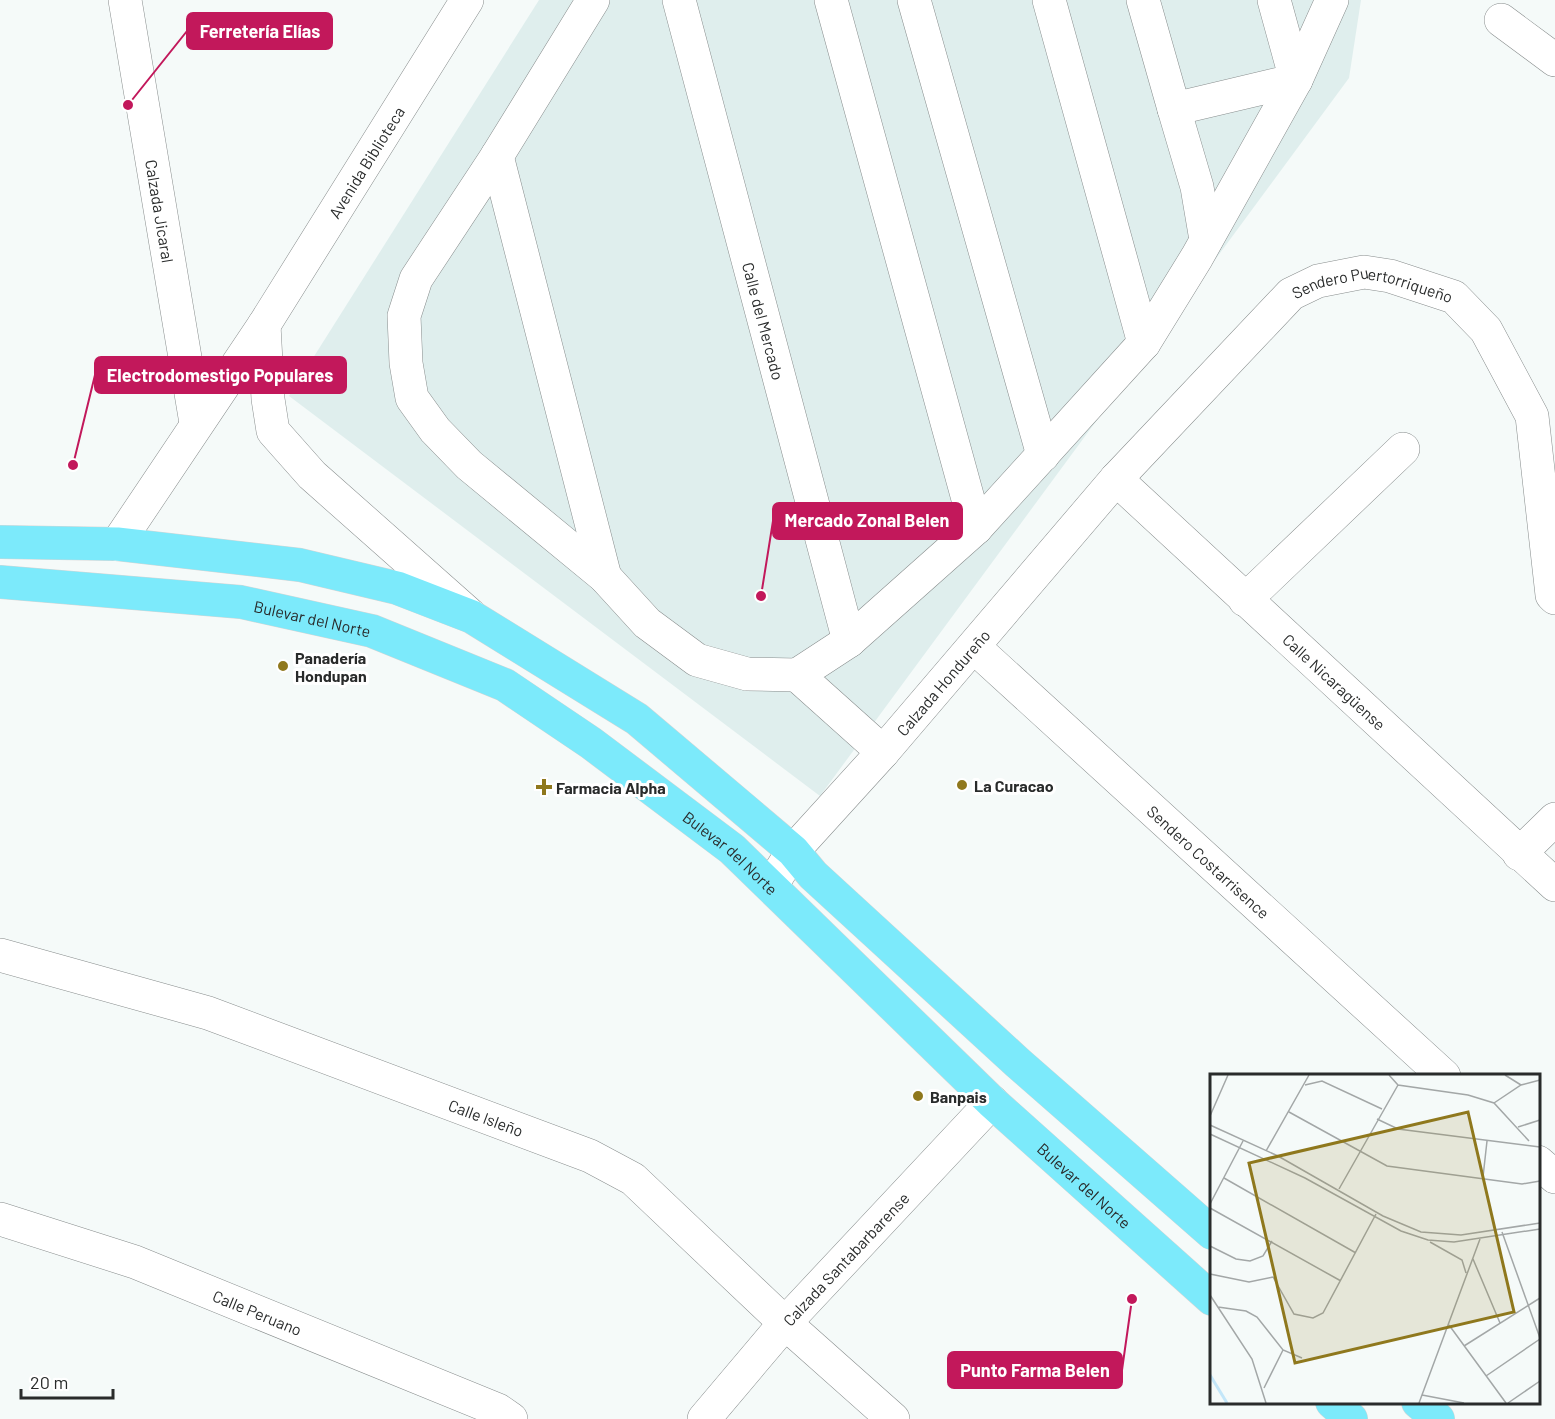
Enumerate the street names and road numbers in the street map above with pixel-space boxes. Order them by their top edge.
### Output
street label: Avenida Biblioteca [324,103,408,221]
street label: Calzada Jicaral [142,158,178,264]
street label: Calle del Mercado [739,260,789,382]
street label: Sendero Puertorriqueño [1289,289,1457,311]
street label: Bulevar del Norte [252,596,373,640]
street label: Calzada Hondureño [892,625,993,739]
street label: Calle Nicaragüense [1280,629,1390,733]
street label: Sendero Costarrisence [1144,801,1274,922]
street label: Bulevar del Norte [680,806,782,898]
street label: Calle Isleño [446,1095,526,1140]
street label: Bulevar del Norte [1034,1138,1135,1232]
street label: Calzada Santabarbarense [778,1188,912,1329]
street label: Calle Peruano [210,1285,305,1339]

